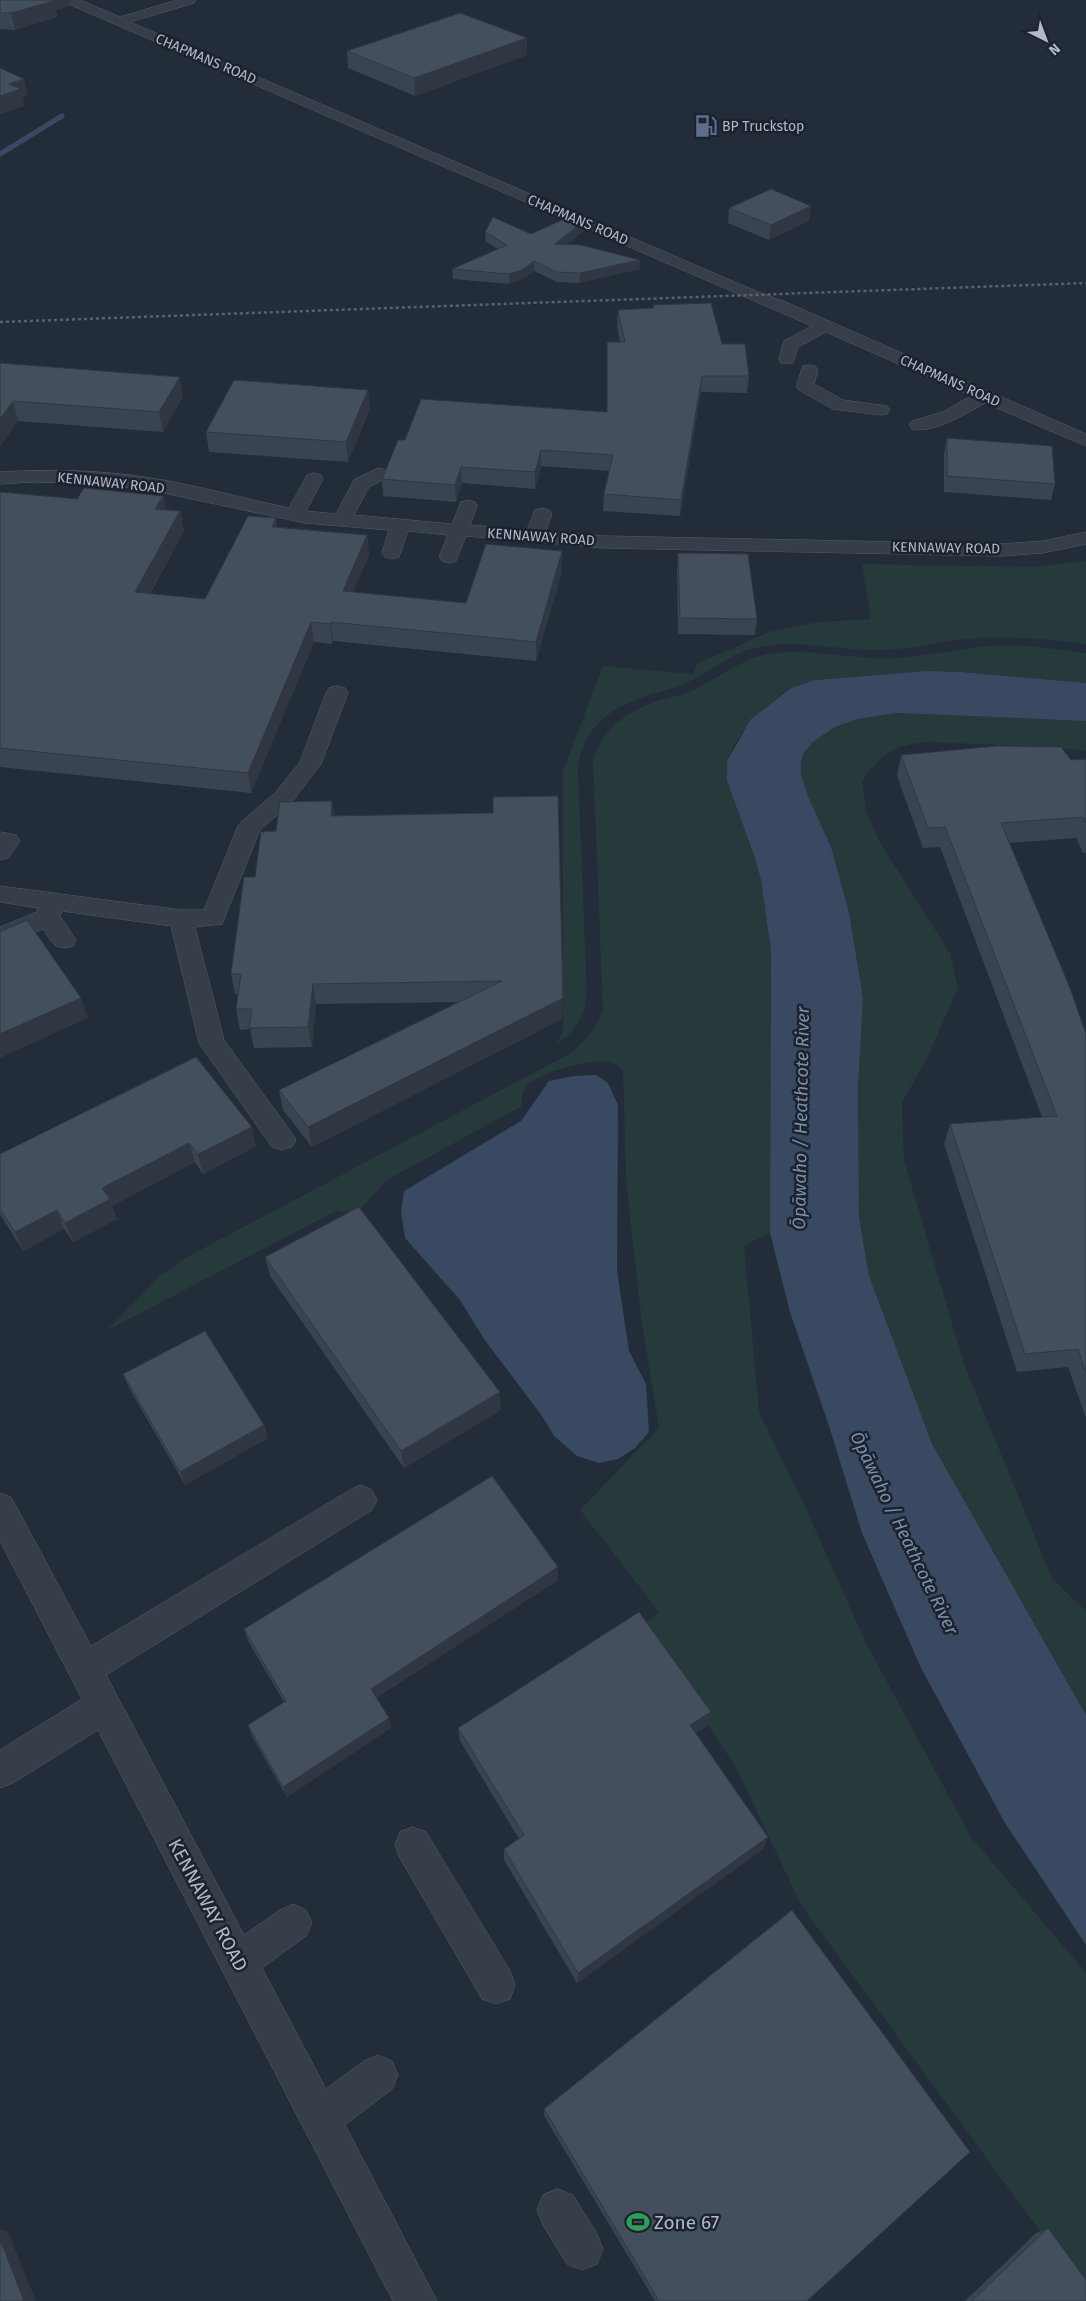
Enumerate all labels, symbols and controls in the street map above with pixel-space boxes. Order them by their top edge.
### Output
north arrow [1021,15,1071,65]
street label: CHAPMANS ROAD [153,30,259,88]
text: N [1045,40,1064,59]
fuel station icon: BP Truckstop [693,113,719,139]
place label: BP Truckstop [722,118,804,135]
street label: CHAPMANS ROAD [525,191,631,249]
street label: CHAPMANS ROAD [897,351,1003,411]
street label: KENNAWAY ROAD [56,469,166,497]
street label: KENNAWAY ROAD [486,525,596,549]
street label: KENNAWAY ROAD [892,539,1000,557]
water label: Ōpāwaho / Heathcote River [788,1005,814,1230]
water label: Ōpāwaho / Heathcote River [845,1428,963,1639]
street label: KENNAWAY ROAD [163,1835,253,1975]
sports icon: Zone 67 [625,2209,651,2235]
place label: Zone 67 [654,2211,719,2234]

